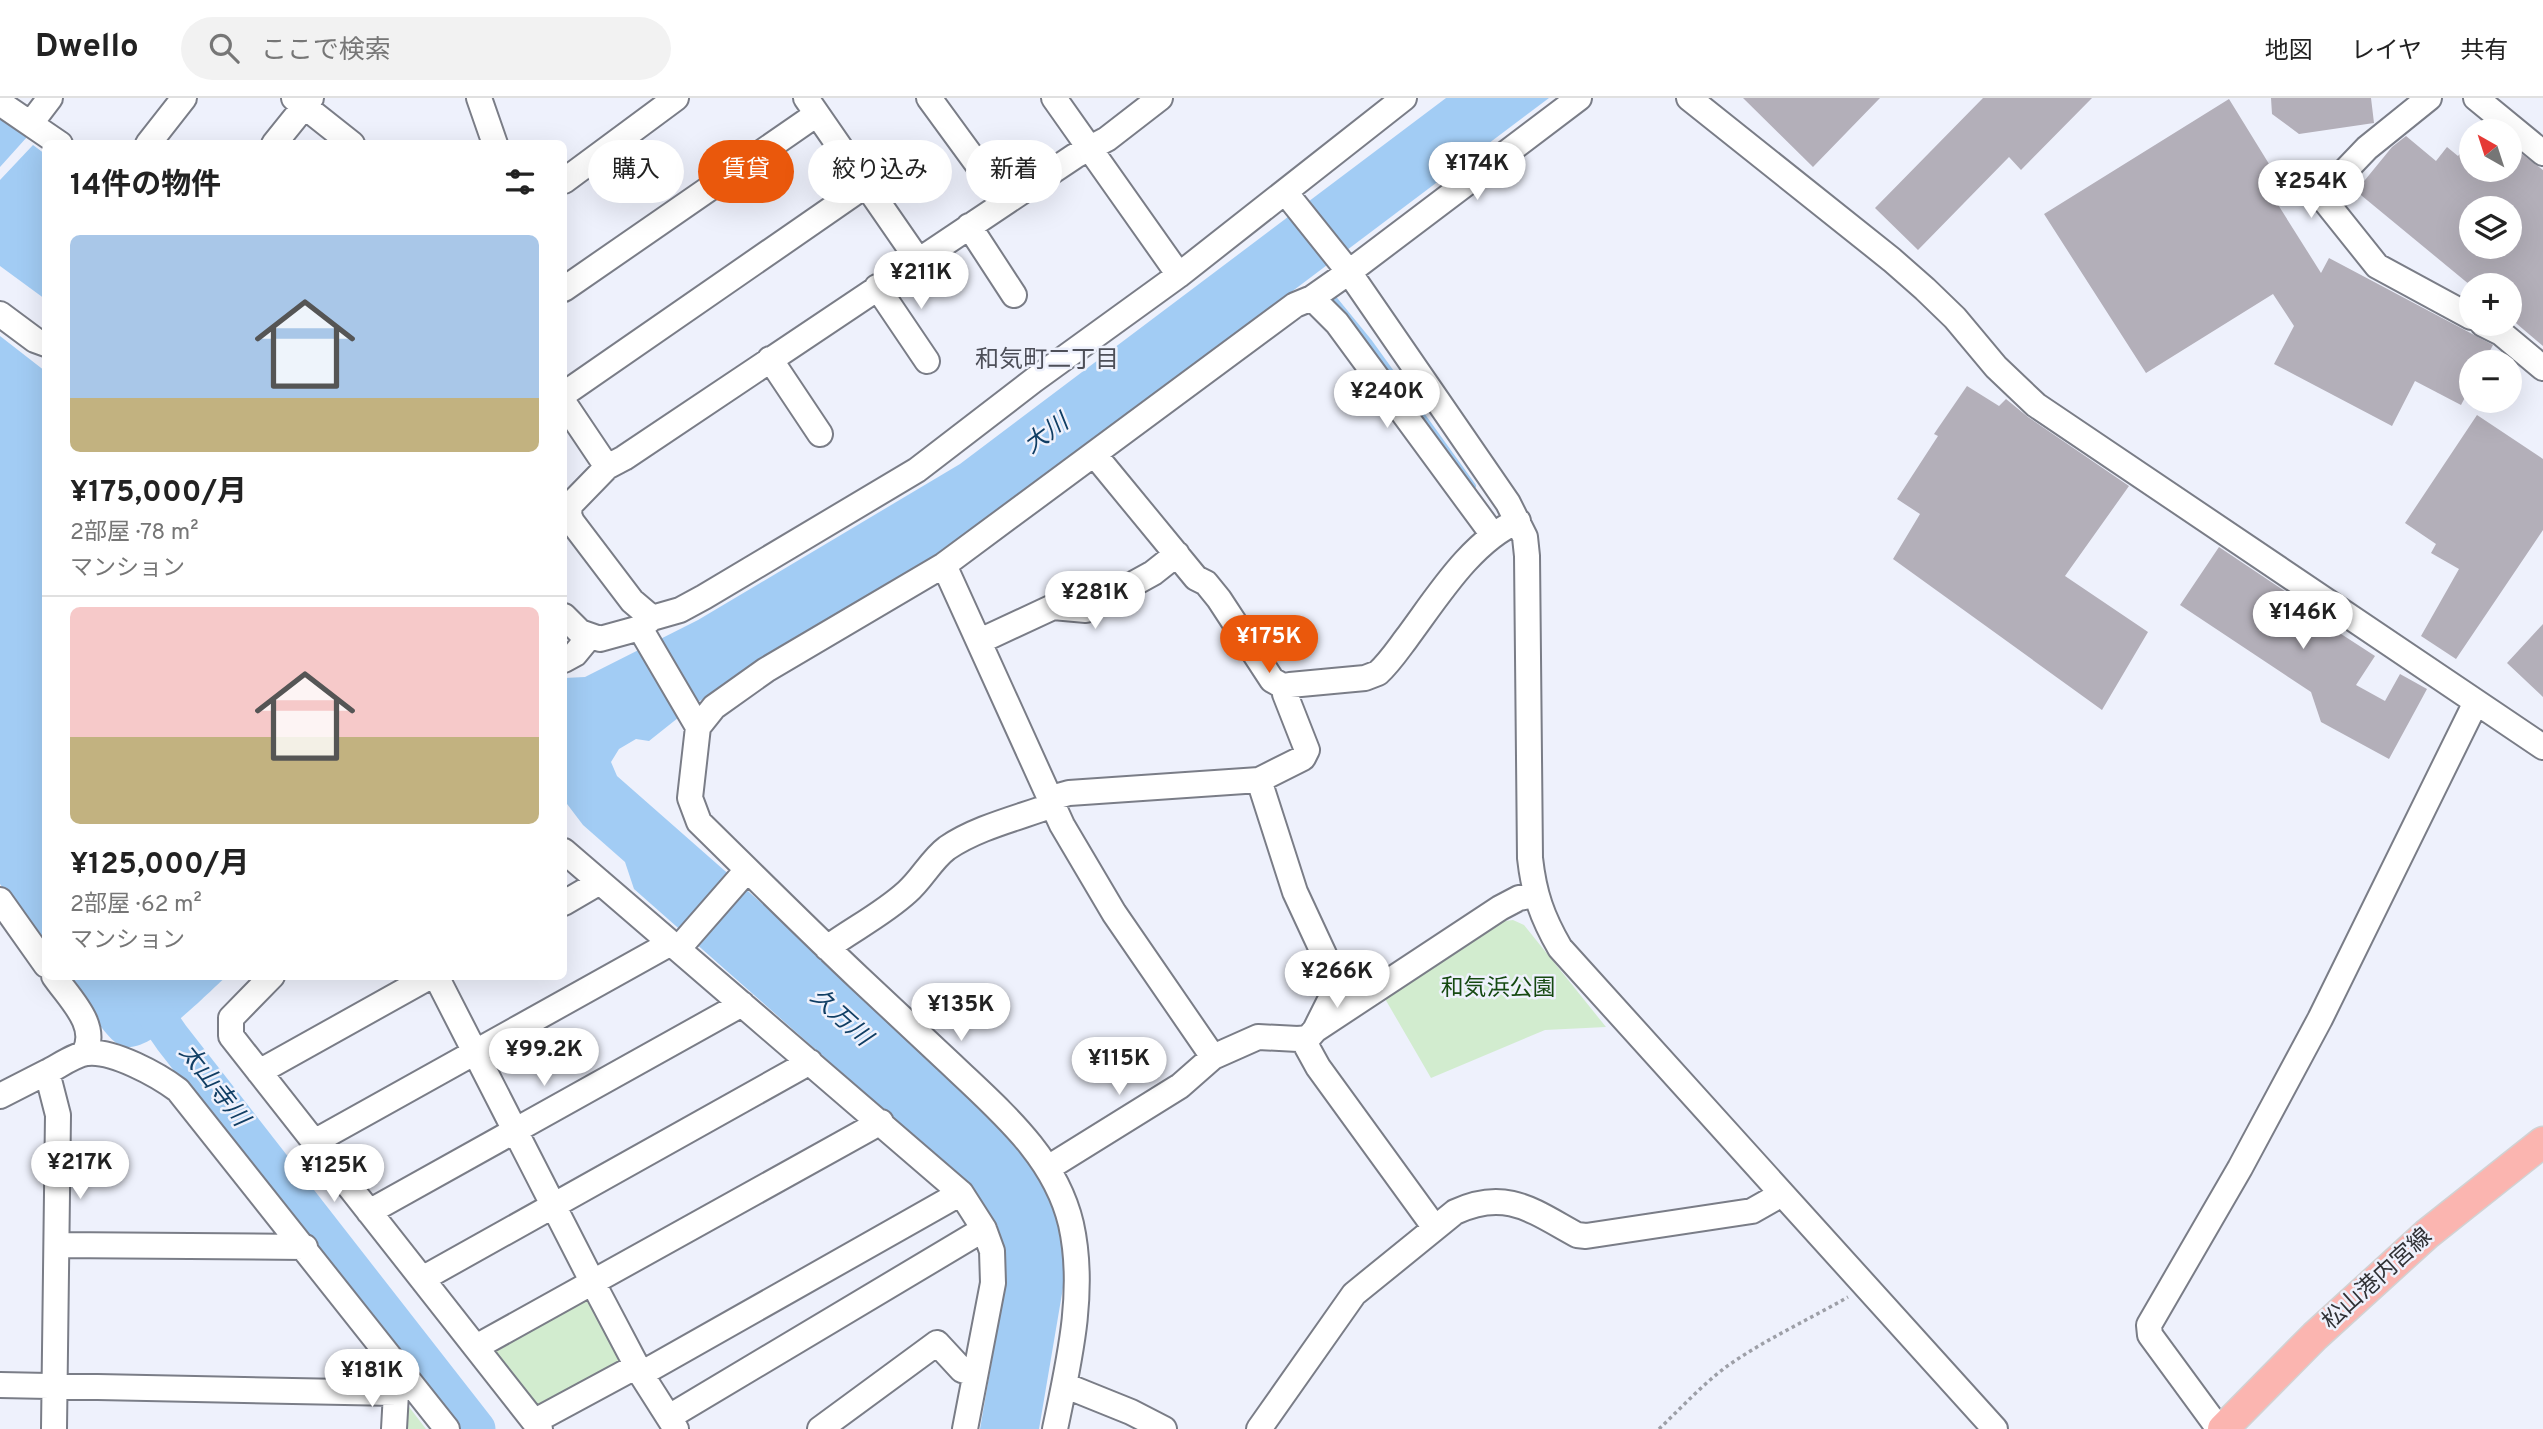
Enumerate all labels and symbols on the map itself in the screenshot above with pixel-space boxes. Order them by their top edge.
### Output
north arrow [2459,119,2522,182]
pin: ¥174K [1428,142,1526,202]
pin: ¥254K [2262,160,2360,220]
pin: ¥211K [872,252,970,311]
district label: 和気町二丁目 [975,346,1119,376]
pin: ¥240K [1338,370,1436,430]
water label: 大川 [1019,407,1078,461]
pin: ¥281K [1046,572,1144,631]
pin: ¥146K [2254,592,2352,651]
pin: ¥175K [1220,616,1318,675]
pin: ¥266K [1288,950,1386,1010]
park label: 和気浜公園 [1441,975,1556,1004]
water label: 久万川 [803,983,879,1055]
pin: ¥135K [912,984,1010,1043]
pin: ¥99.2K [487,1028,601,1088]
pin: ¥115K [1070,1038,1168,1097]
water label: 太山寺川 [172,1039,256,1135]
pin: ¥217K [31,1142,129,1201]
pin: ¥125K [285,1144,383,1204]
street label: 松山港内宮線 [2317,1223,2439,1337]
pin: ¥181K [323,1350,421,1409]

